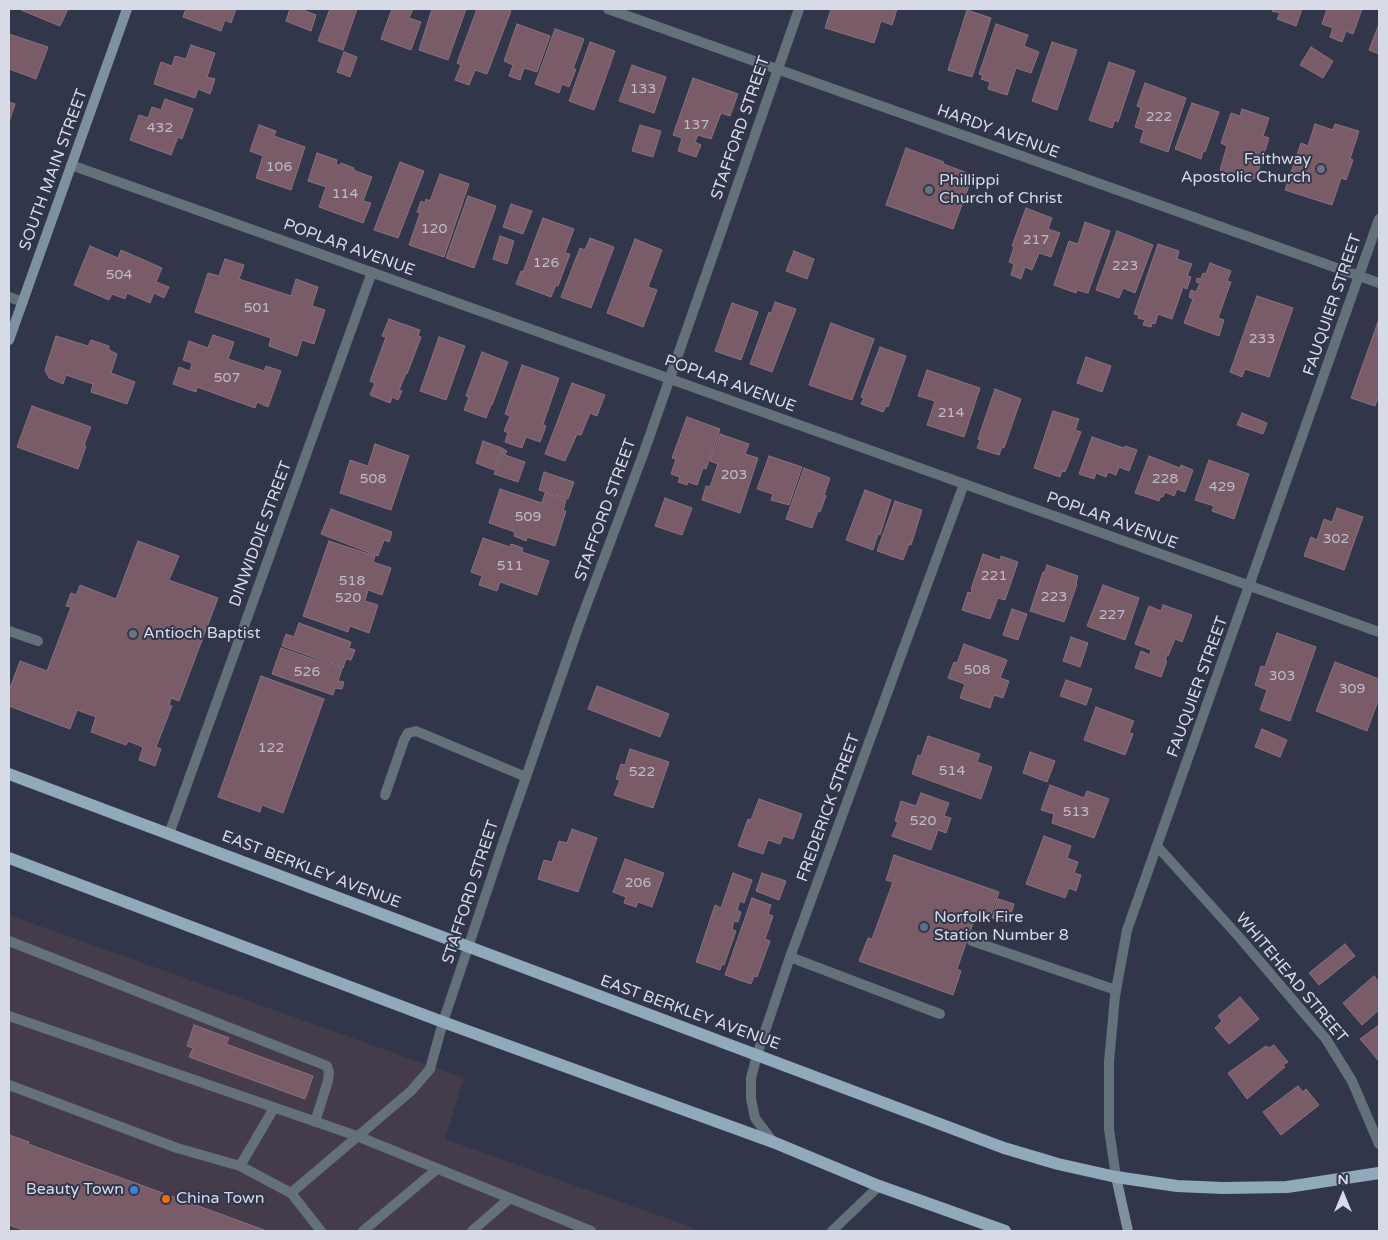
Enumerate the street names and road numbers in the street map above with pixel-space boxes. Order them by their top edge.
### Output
street label: STAFFORD STREET [707,54,775,202]
street label: SOUTH MAIN STREET [16,87,92,253]
street label: HARDY AVENUE [934,101,1062,163]
street label: POPLAR AVENUE [281,215,417,281]
street label: FAUQUIER STREET [1300,232,1366,378]
street label: POPLAR AVENUE [662,351,798,417]
street label: STAFFORD STREET [571,436,641,584]
street label: DINWIDDIE STREET [226,459,296,609]
street label: POPLAR AVENUE [1044,488,1180,554]
street label: FAUQUIER STREET [1164,614,1232,760]
street label: FREDERICK STREET [793,731,865,885]
street label: STAFFORD STREET [439,818,503,966]
street label: EAST BERKLEY AVENUE [219,827,403,913]
street label: WHITEHEAD STREET [1231,909,1351,1047]
street label: EAST BERKLEY AVENUE [597,971,783,1055]

